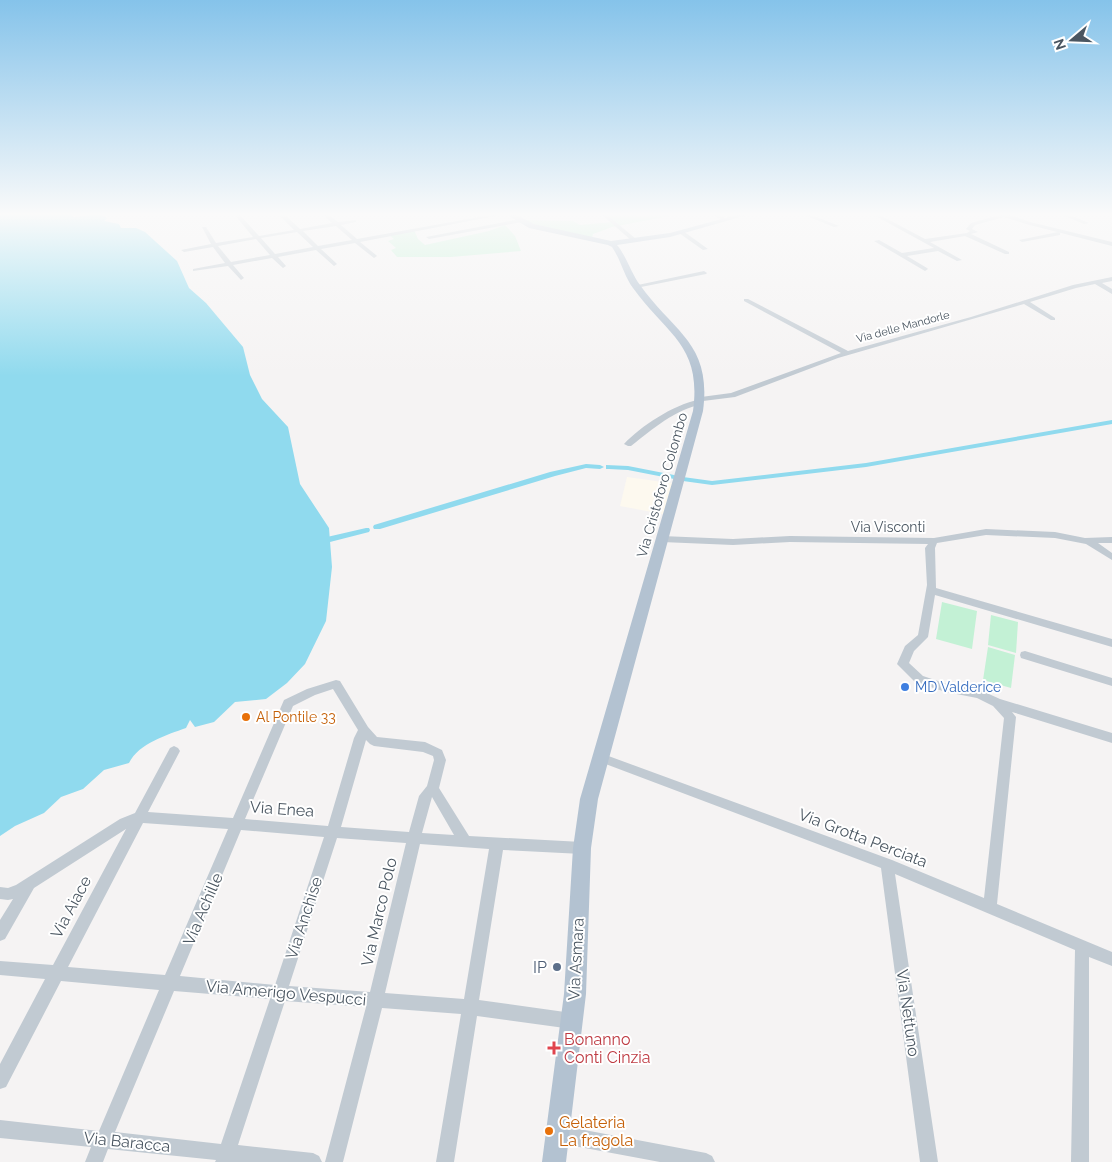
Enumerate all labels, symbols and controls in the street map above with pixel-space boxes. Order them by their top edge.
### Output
north arrow [1047,15,1097,65]
text: N [1050,37,1069,52]
street label: Via delle Mandorle [855,308,952,346]
street label: Via Cristoforo Colombo [634,411,690,559]
street label: Via Visconti [851,519,925,535]
place label: MD Valderice [915,679,1001,695]
marker: MD Valderice [899,681,911,693]
place label: Al Pontile 33 [256,709,336,725]
marker: Al Pontile 33 [240,711,252,723]
street label: Via Enea [249,797,315,821]
street label: Via Grotta Perciata [796,805,930,871]
street label: Via Marco Polo [357,856,401,968]
street label: Via Achille [179,870,227,948]
street label: Via Aiace [47,873,95,941]
street label: Via Anchise [282,874,326,962]
street label: Via Asmara [564,917,588,1001]
place label: IP [533,958,547,977]
marker: IP [551,961,563,973]
street label: Via Nettuno [892,968,924,1058]
street label: Via Amerigo Vespucci [205,977,367,1009]
place label: Bonanno Conti Cinzia [564,1030,651,1067]
marker: Bonanno Conti Cinzia [548,1042,560,1054]
place label: Gelateria La fragola [559,1113,633,1150]
marker: Gelateria La fragola [543,1125,555,1137]
street label: Via Baracca [83,1128,171,1156]

